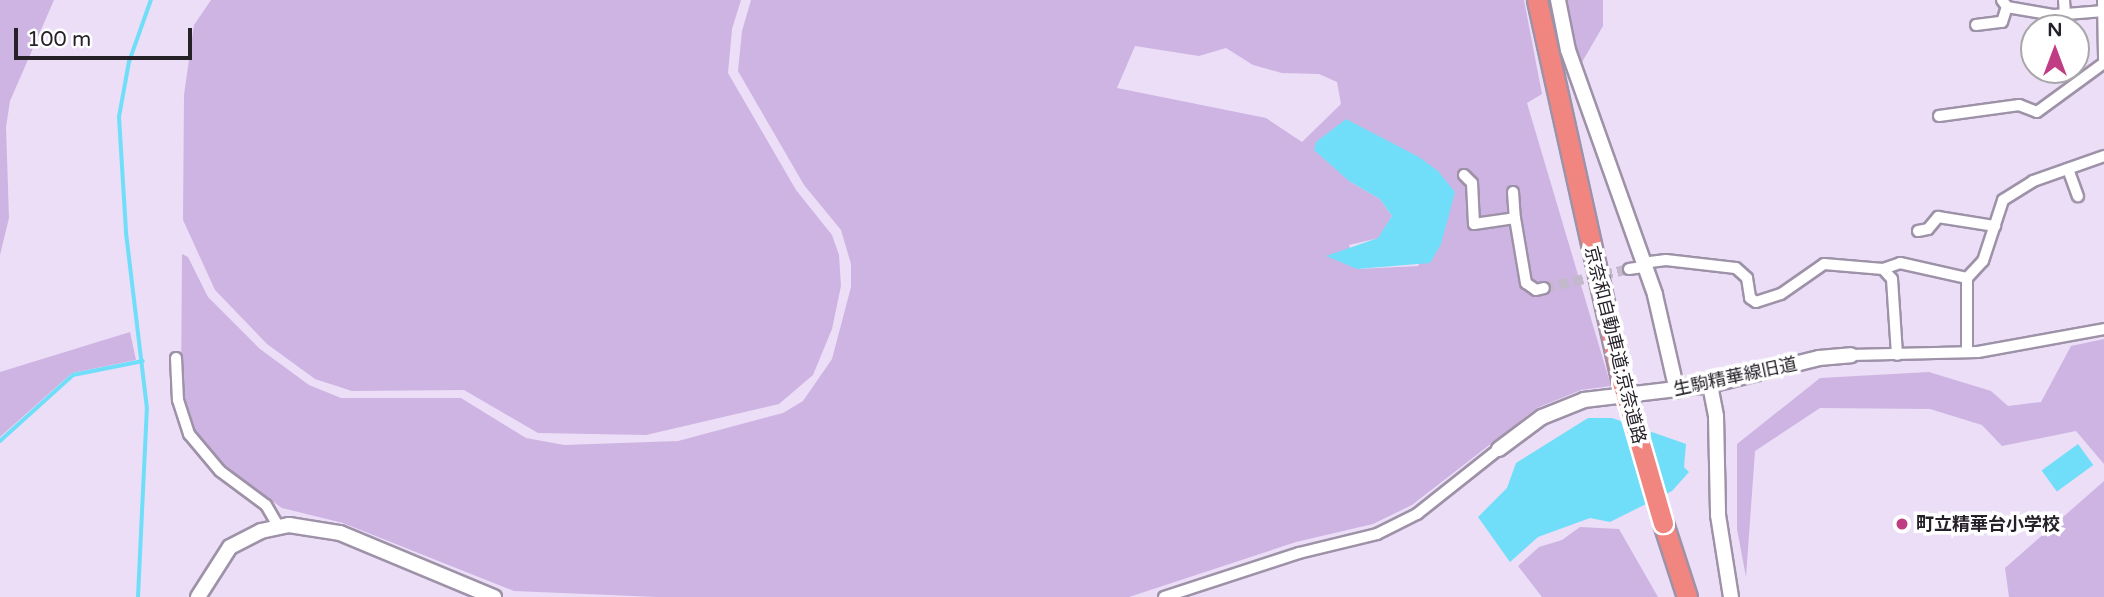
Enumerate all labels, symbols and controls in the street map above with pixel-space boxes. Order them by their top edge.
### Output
scale bar [18,14,196,58]
north arrow [2020,14,2090,84]
text: N [2047,19,2063,41]
text: 100 m [27,27,91,52]
street label: 京奈和自動車道;京奈道路 [1580,244,1650,446]
street label: 生駒精華線旧道 [1671,353,1799,401]
place label: 町立精華台小学校 [1916,513,2060,535]
marker: 町立精華台小学校 [1894,516,1910,532]

